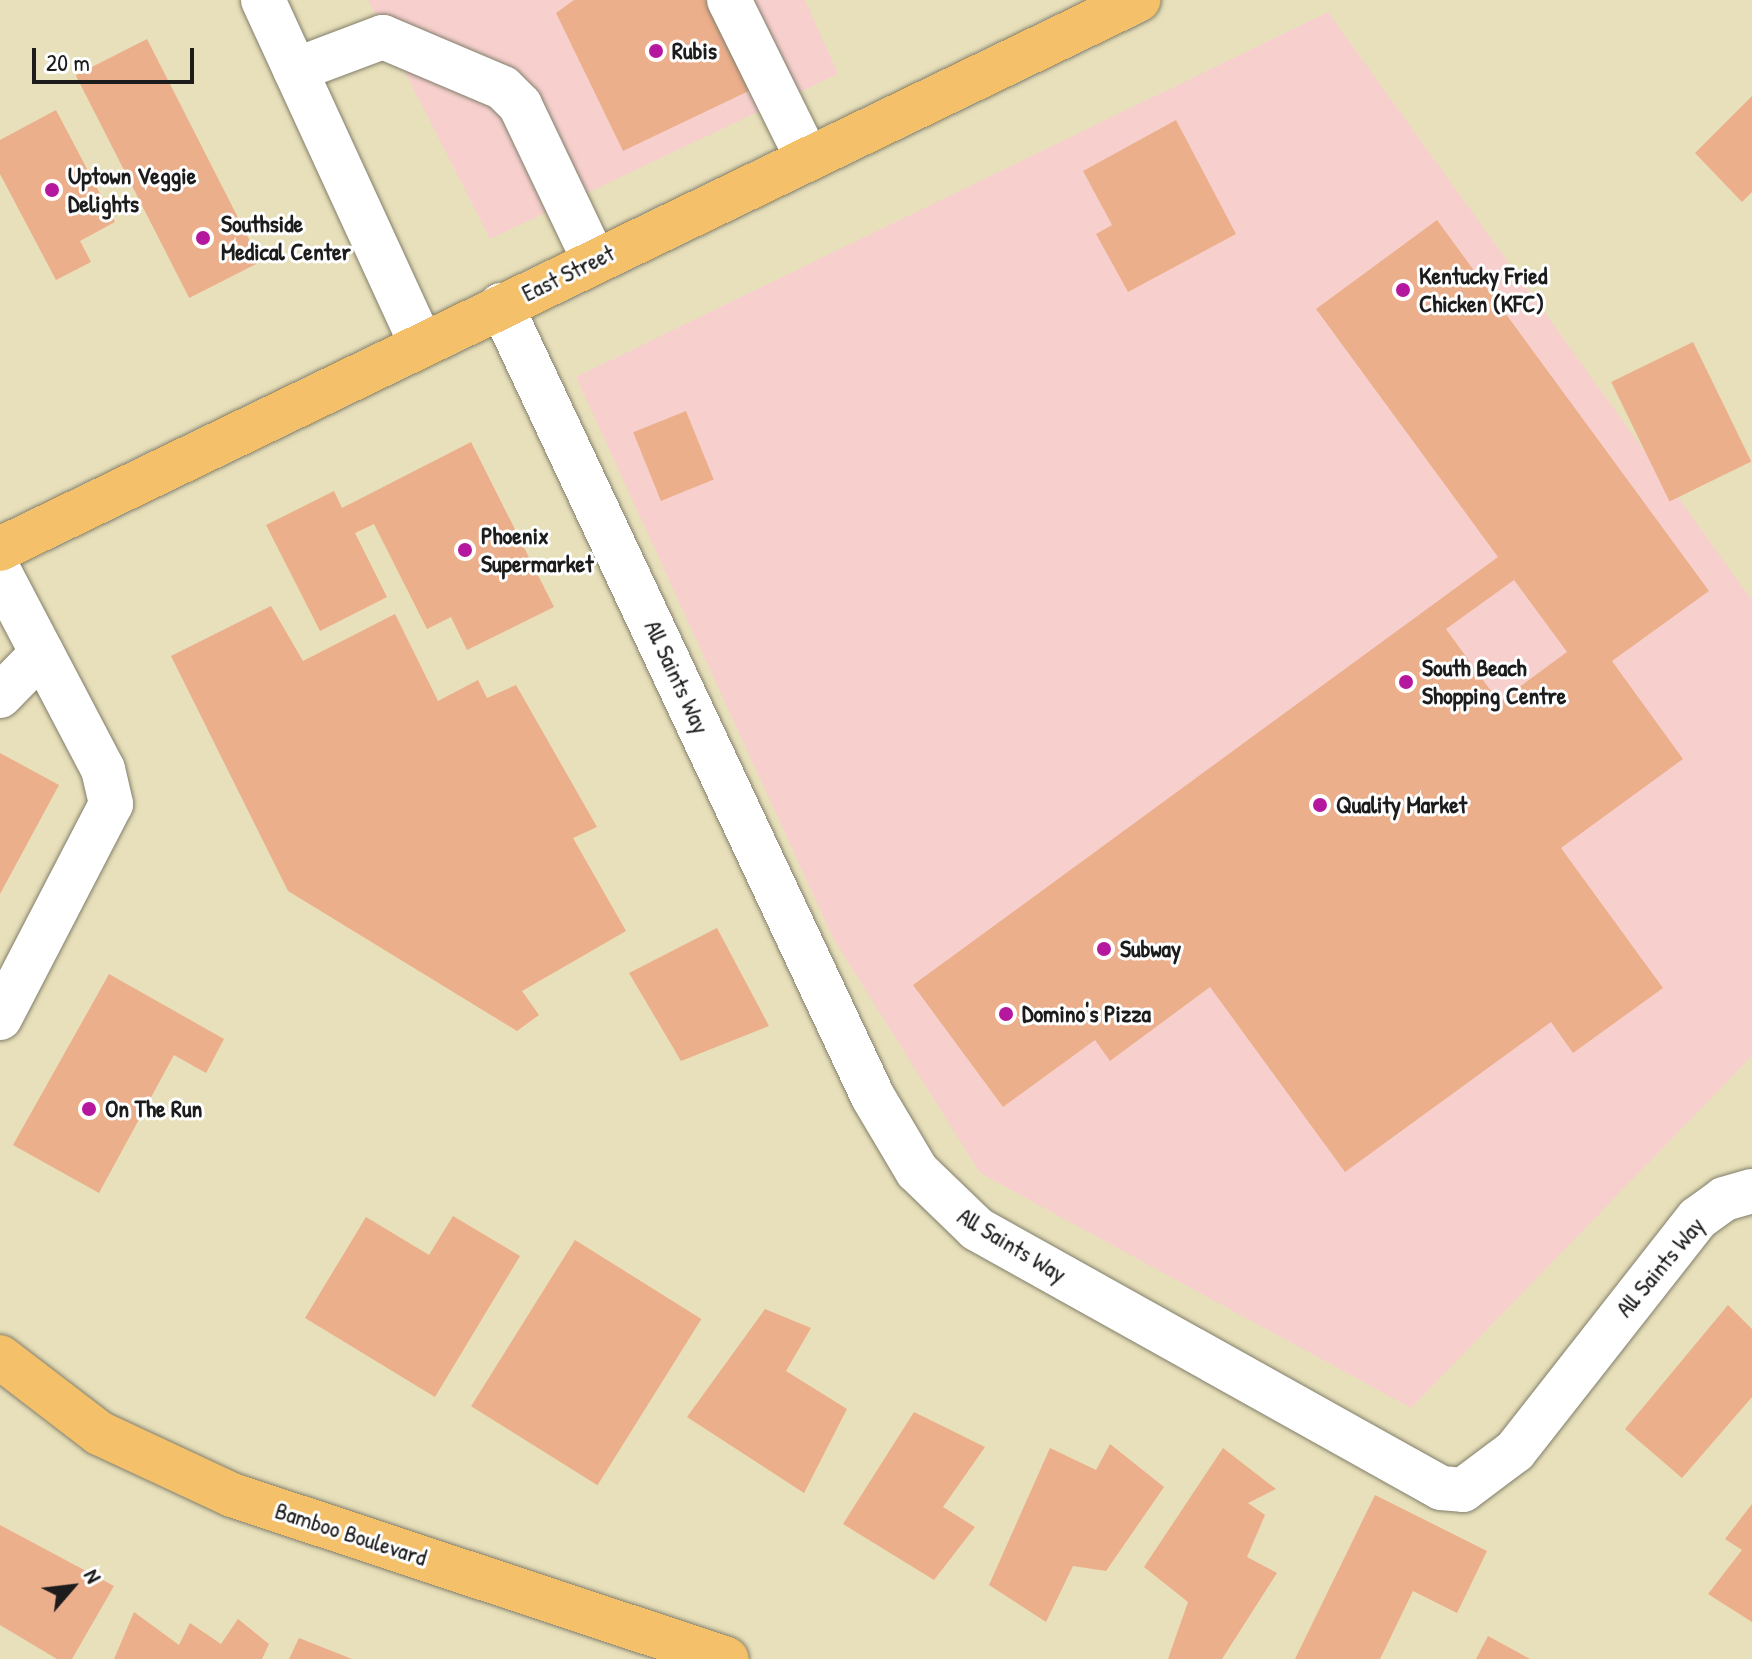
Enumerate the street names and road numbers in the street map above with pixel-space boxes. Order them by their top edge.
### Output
street label: East Street [517,238,619,308]
street label: All Saints Way [638,616,716,738]
street label: All Saints Way [952,1201,1072,1289]
street label: All Saints Way [1610,1211,1710,1323]
street label: Bamboo Boulevard [272,1496,430,1572]

